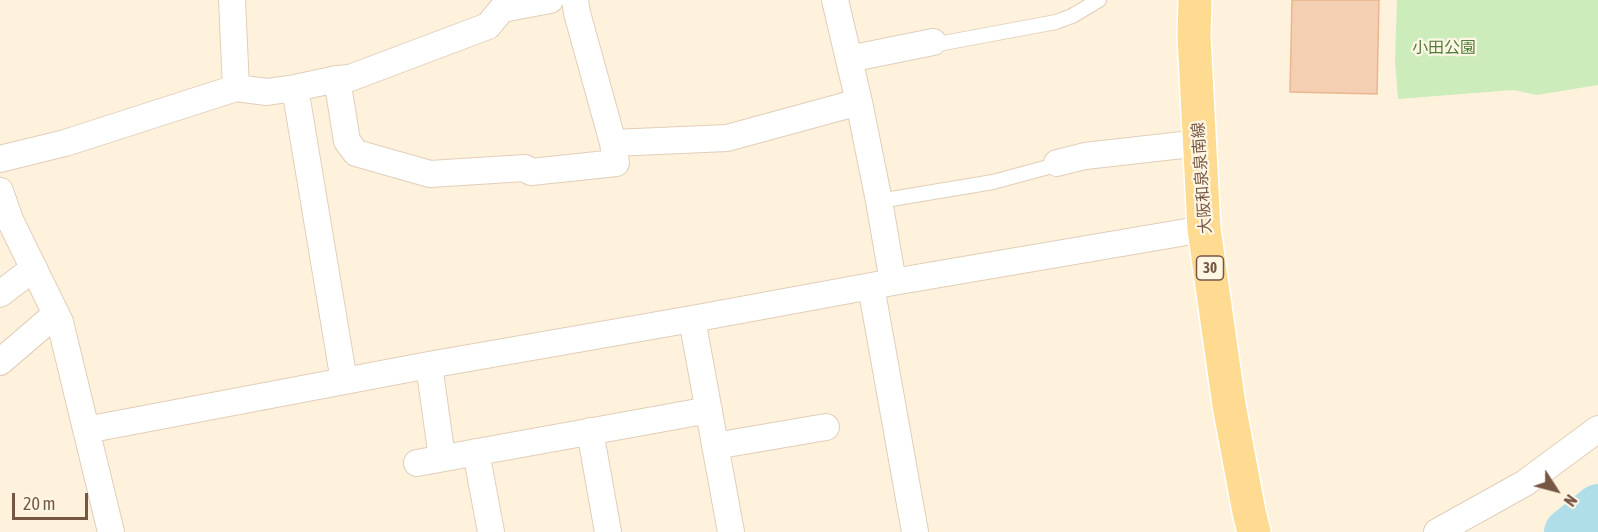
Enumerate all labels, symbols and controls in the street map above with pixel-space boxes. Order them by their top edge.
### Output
park label: 小田公園 [1412,38,1476,58]
street label: 大阪和泉泉南線 [1189,121,1215,235]
road number: 30 [1196,256,1224,280]
north arrow [1526,460,1586,520]
scale bar [15,481,92,519]
text: N [1561,491,1581,510]
text: 20 m [23,493,55,514]

